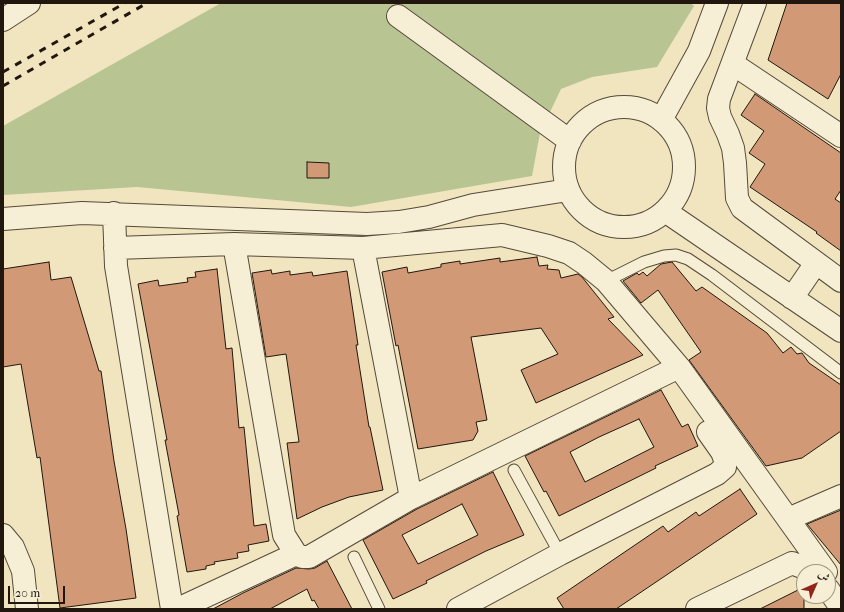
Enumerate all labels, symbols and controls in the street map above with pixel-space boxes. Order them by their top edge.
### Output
north arrow [796,564,836,604]
text: ش [816,567,833,584]
scale bar [10,578,67,604]
text: 20 m [15,586,40,600]

